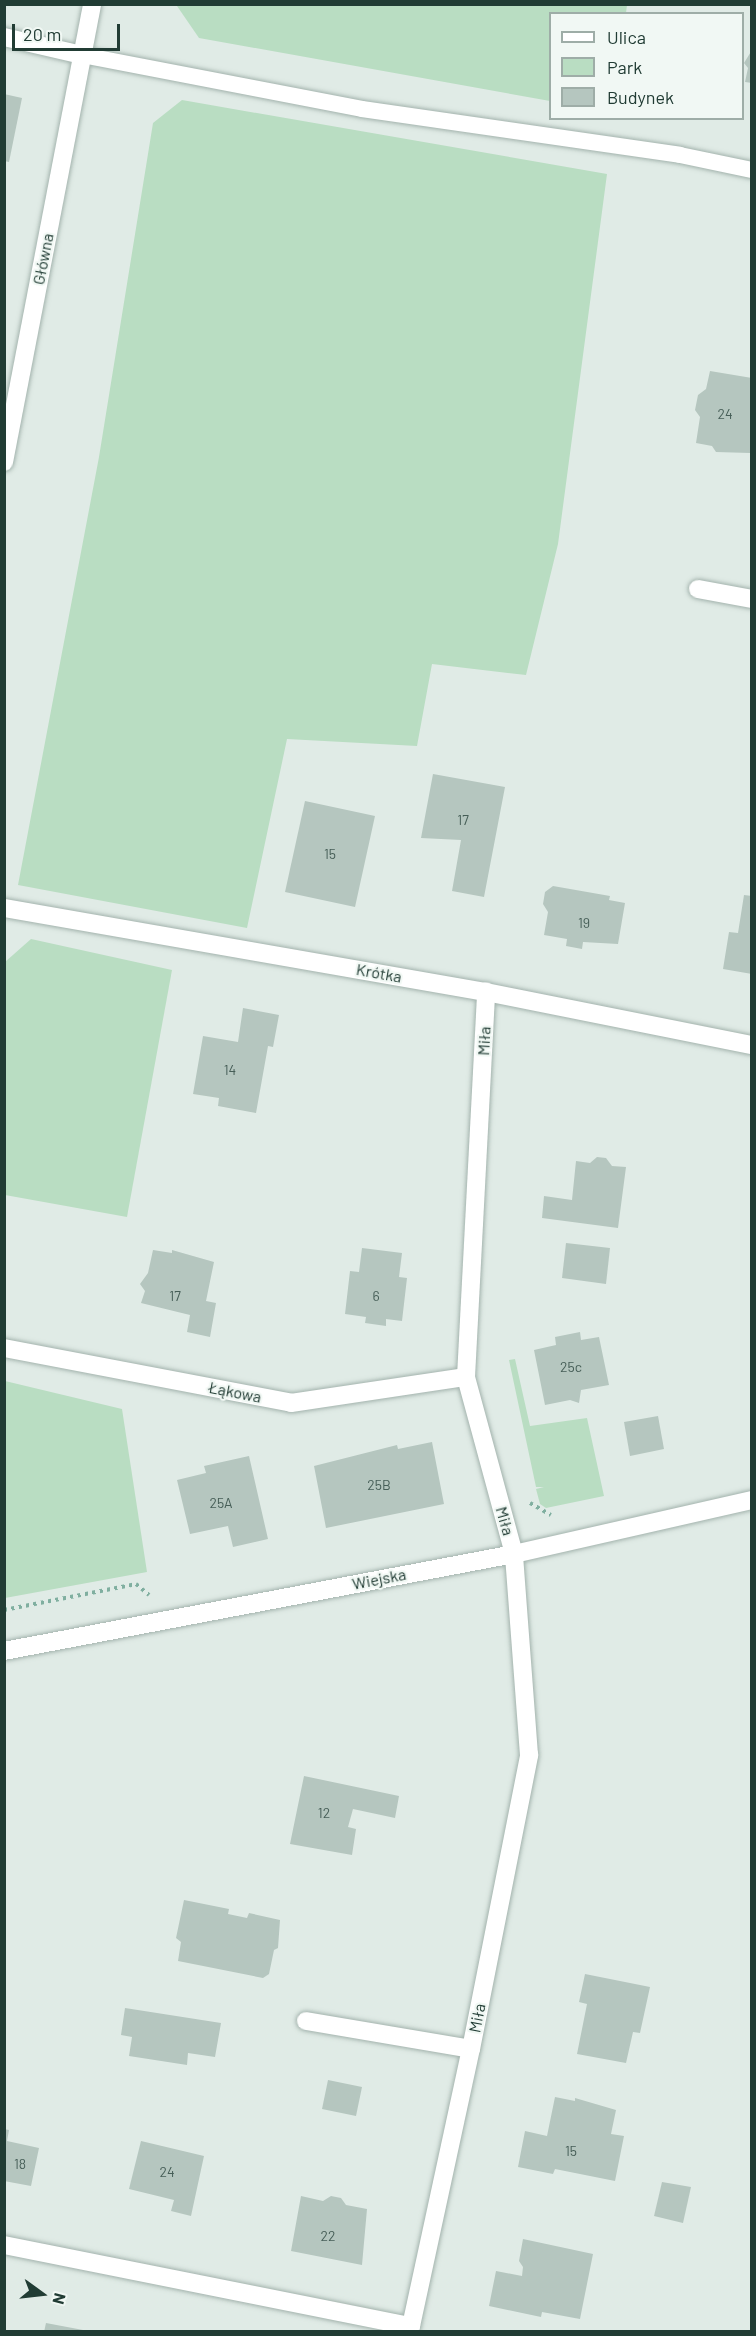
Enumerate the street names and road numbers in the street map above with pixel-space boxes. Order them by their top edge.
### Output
street label: Główna [29,232,57,286]
street label: Krótka [355,960,403,986]
street label: Miła [474,1026,494,1056]
street label: Łąkowa [207,1377,263,1407]
street label: Miła [492,1504,518,1538]
street label: Wiejska [351,1564,407,1594]
street label: Miła [465,2002,489,2034]

